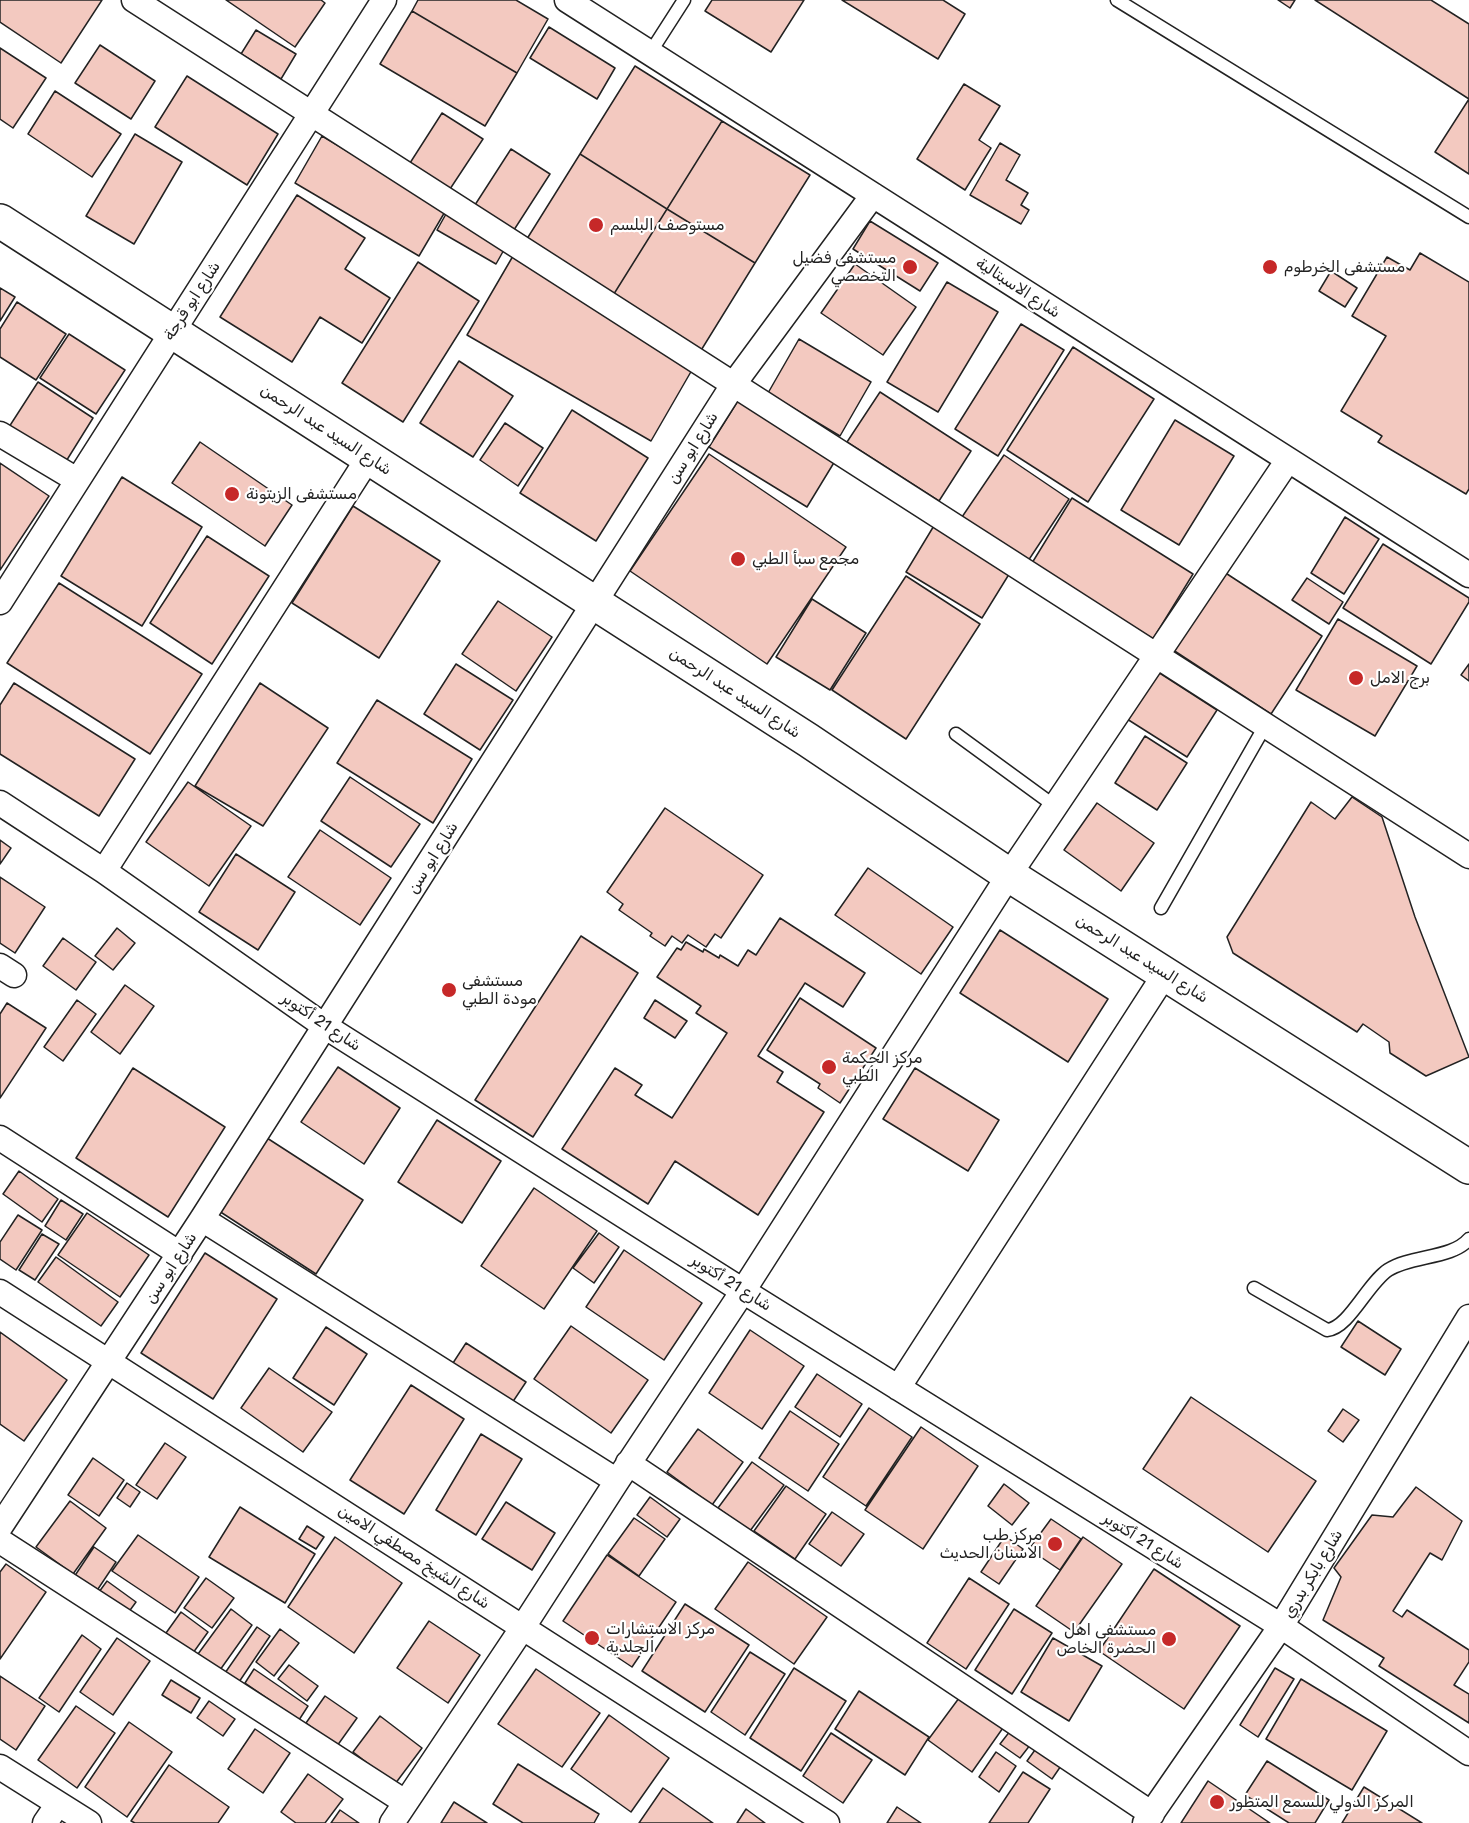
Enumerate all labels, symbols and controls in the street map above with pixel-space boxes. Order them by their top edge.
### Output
place label: مستوصف البلسم [610,215,724,235]
marker: مستوصف البلسم [587,216,605,234]
place label: مستشفى فضيل التخصصي [792,248,896,286]
street label: شارع الاسبتالية [972,254,1064,322]
place label: مستشفى الخرطوم [1284,257,1405,277]
street label: شارع ابو قرجة [159,258,225,344]
marker: مستشفى فضيل التخصصي [901,258,919,276]
marker: مستشفى الخرطوم [1261,258,1279,276]
street label: شارع السيد عبد الرحمن [257,380,395,480]
street label: شارع ابو سن [663,409,723,487]
place label: مستشفى الزيتونة [246,484,357,504]
marker: مستشفى الزيتونة [223,485,241,503]
place label: مجمع سبأ الطبي [752,549,859,569]
marker: مجمع سبأ الطبي [729,550,747,568]
street label: شارع السيد عبد الرحمن [666,643,804,743]
place label: برج الامل [1370,668,1430,688]
marker: برج الامل [1347,669,1365,687]
street label: شارع ابو سن [403,819,463,897]
street label: شارع السيد عبد الرحمن [1072,910,1212,1008]
place label: مستشفى مودة الطبي [462,971,537,1009]
marker: مستشفى مودة الطبي [440,981,458,999]
street label: شارع 21 أكتوبر [278,988,364,1056]
place label: مركز الحكمة الطبي [842,1048,922,1086]
marker: مركز الحكمة الطبي [820,1058,838,1076]
street label: شارع ابو سن [141,1229,201,1307]
street label: شارع 21 أكتوبر [687,1251,775,1315]
street label: شارع الشيخ مصطفي الامين [335,1501,493,1613]
street label: شارع 21 أكتوبر [1099,1509,1187,1573]
place label: مركز طب الاسنان الحديث [939,1525,1042,1563]
street label: شارع بابكر بدري [1279,1526,1347,1622]
marker: مركز طب الاسنان الحديث [1046,1535,1064,1553]
place label: مركز الاستشارات الجلدية [606,1619,715,1657]
place label: مستشفى اهل الحضرة الخاص [1057,1620,1156,1658]
marker: مركز الاستشارات الجلدية [583,1629,601,1647]
marker: مستشفى اهل الحضرة الخاص [1160,1630,1178,1648]
place label: المركز الدولي للسمع المتطور [1230,1792,1414,1812]
marker: المركز الدولي للسمع المتطور [1208,1793,1226,1811]

